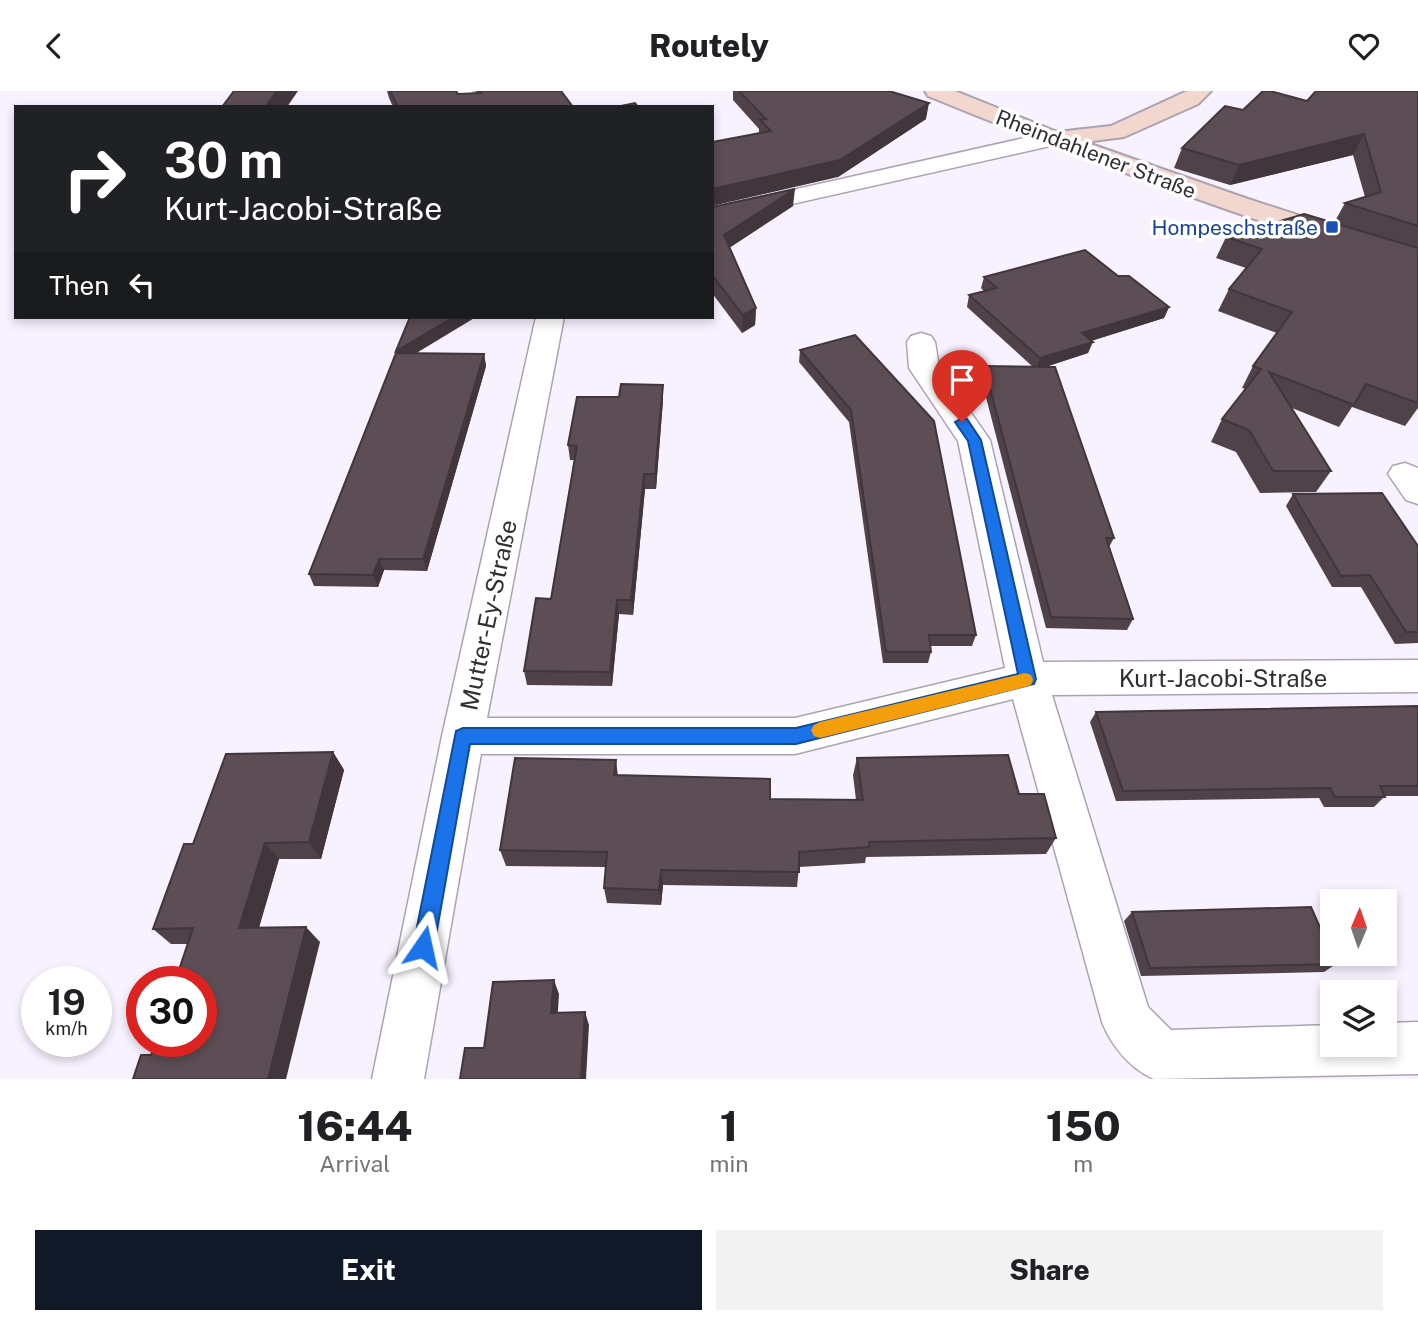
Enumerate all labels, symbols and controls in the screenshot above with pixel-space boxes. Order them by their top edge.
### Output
icon: back [35,27,73,65]
text: Routely [649,27,769,64]
icon: heart [1345,27,1383,65]
street label: Rheindahlener Straße [992,104,1200,204]
text: 30 m [164,131,283,189]
icon: right [49,133,140,224]
text: Kurt-Jacobi-Straße [164,190,442,227]
place label: Hompeschstraße [1152,215,1318,240]
marker: Hompeschstraße [1324,219,1340,235]
icon: left [123,266,161,304]
text: Then [49,270,109,301]
pin [932,350,992,422]
icon: arrive [943,361,981,399]
street label: Mutter-Ey-Straße [454,517,522,713]
street label: Kurt-Jacobi-Straße [1119,664,1327,692]
north arrow [1320,889,1396,966]
map controls [1320,889,1397,1057]
position arrow [386,910,460,984]
speed limit sign: 30 [126,966,217,1057]
button: layers [1320,980,1397,1057]
text: 19 [47,982,86,1023]
text: km/h [45,1018,88,1039]
text: 16:44 [297,1101,412,1150]
text: 1 [720,1101,738,1150]
text: 150 [1046,1101,1121,1150]
text: Arrival [319,1150,390,1177]
text: min [710,1150,749,1177]
text: m [1073,1150,1093,1177]
button: Exit [35,1230,702,1310]
button: Share [716,1230,1383,1310]

